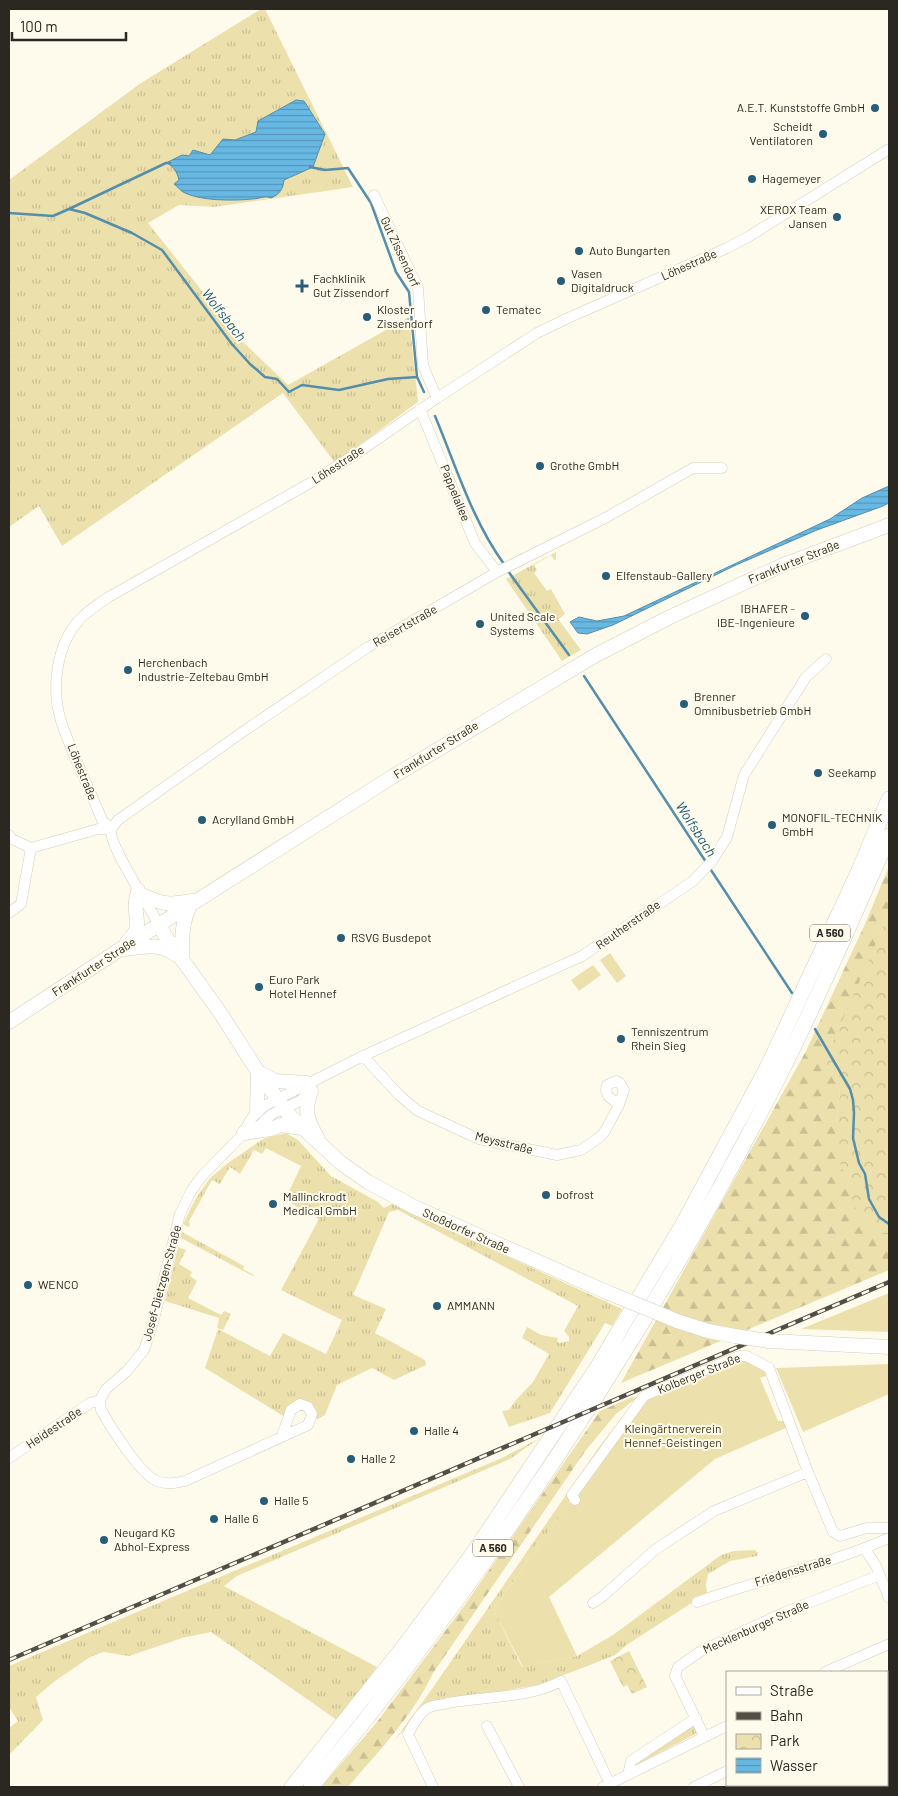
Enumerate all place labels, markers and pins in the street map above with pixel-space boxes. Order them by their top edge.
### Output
place label: A.E.T. Kunststoffe GmbH [737,100,865,114]
marker: A.E.T. Kunststoffe GmbH [869,102,881,114]
place label: Scheidt Ventilatoren [749,119,813,147]
marker: Scheidt Ventilatoren [817,128,829,140]
place label: Hagemeyer [762,171,822,185]
marker: Hagemeyer [746,173,758,185]
place label: XEROX Team Jansen [760,202,827,230]
marker: XEROX Team Jansen [831,211,843,223]
place label: Auto Bungarten [589,243,670,257]
marker: Auto Bungarten [573,245,585,257]
place label: Vasen Digitaldruck [571,266,634,294]
place label: Fachklinik Gut Zissendorf [313,271,389,299]
marker: Vasen Digitaldruck [555,275,567,287]
marker: Fachklinik Gut Zissendorf [295,279,309,293]
place label: Kloster Zissendorf [377,302,433,330]
place label: Tematec [496,302,541,316]
marker: Tematec [480,304,492,316]
marker: Kloster Zissendorf [361,311,373,323]
place label: Grothe GmbH [550,458,619,472]
marker: Grothe GmbH [534,460,546,472]
place label: Elfenstaub-Gallery [616,568,713,582]
marker: Elfenstaub-Gallery [600,570,612,582]
place label: IBHAFER - IBE-Ingenieure [717,601,795,629]
place label: United Scale Systems [490,609,555,637]
marker: IBHAFER - IBE-Ingenieure [799,610,811,622]
marker: United Scale Systems [474,618,486,630]
place label: Herchenbach Industrie-Zeltebau GmbH [138,655,269,683]
marker: Herchenbach Industrie-Zeltebau GmbH [122,664,134,676]
place label: Brenner Omnibusbetrieb GmbH [694,689,811,717]
marker: Brenner Omnibusbetrieb GmbH [678,698,690,710]
place label: Seekamp [828,765,876,779]
marker: Seekamp [812,767,824,779]
place label: MONOFIL-TECHNIK GmbH [782,810,883,838]
place label: Acrylland GmbH [212,812,294,826]
marker: Acrylland GmbH [196,814,208,826]
marker: MONOFIL-TECHNIK GmbH [766,819,778,831]
place label: RSVG Busdepot [351,930,432,944]
marker: RSVG Busdepot [335,932,347,944]
place label: Euro Park Hotel Hennef [269,972,337,1000]
marker: Euro Park Hotel Hennef [253,981,265,993]
place label: Tenniszentrum Rhein Sieg [631,1024,709,1052]
marker: Tenniszentrum Rhein Sieg [615,1033,627,1045]
place label: bofrost [556,1187,594,1201]
place label: Mallinckrodt Medical GmbH [283,1189,357,1217]
marker: bofrost [540,1189,552,1201]
marker: Mallinckrodt Medical GmbH [267,1198,279,1210]
place label: WENCO [38,1277,79,1291]
marker: WENCO [22,1279,34,1291]
place label: AMMANN [447,1298,495,1312]
marker: AMMANN [431,1300,443,1312]
place label: Halle 4 [424,1423,459,1437]
marker: Halle 4 [408,1425,420,1437]
place label: Halle 2 [361,1451,396,1465]
marker: Halle 2 [345,1453,357,1465]
place label: Halle 5 [274,1493,308,1507]
marker: Halle 5 [258,1495,270,1507]
place label: Halle 6 [224,1511,258,1525]
marker: Halle 6 [208,1513,220,1525]
place label: Neugard KG Abhol-Express [114,1525,190,1553]
marker: Neugard KG Abhol-Express [98,1534,110,1546]

